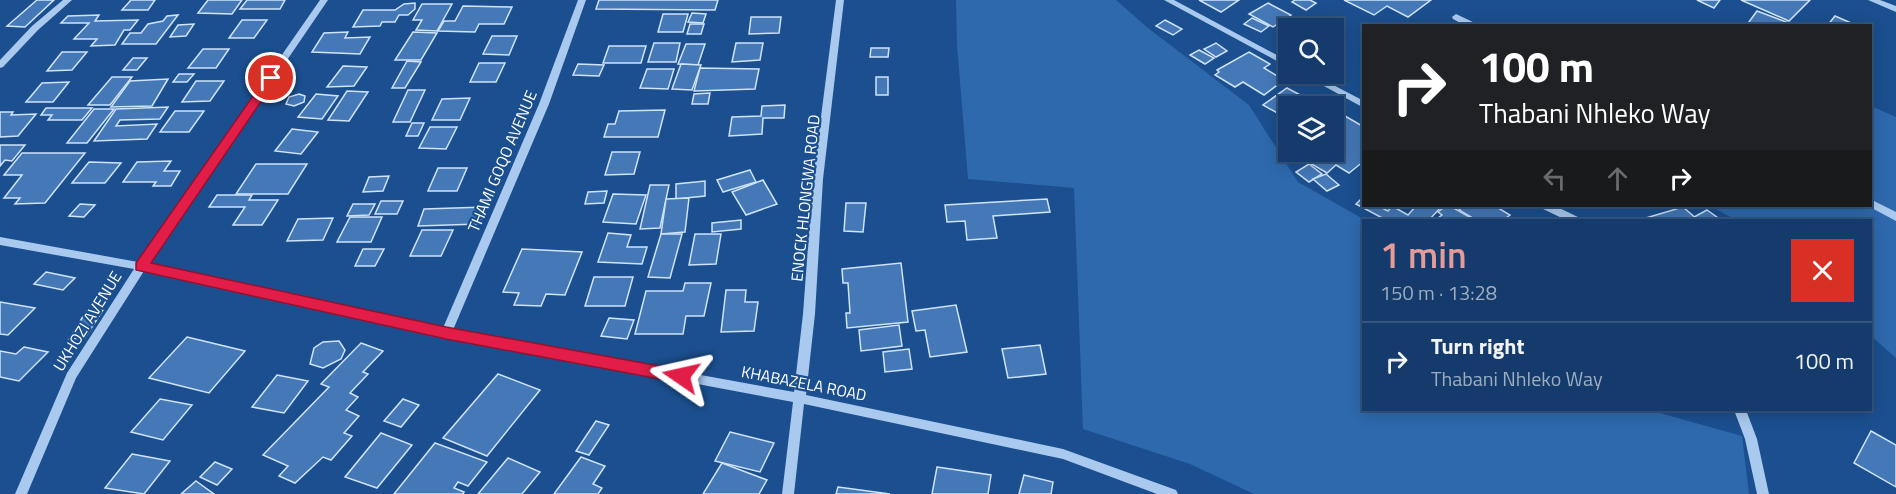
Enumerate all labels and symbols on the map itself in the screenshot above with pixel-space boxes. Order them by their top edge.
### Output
pin [245,52,296,103]
street label: THAMI GOQO AVENUE [461,86,543,236]
street label: ENOCK HLONGWA ROAD [784,113,826,283]
street label: UKHOZI AVENUE [47,266,127,376]
position arrow [649,344,713,408]
street label: KHABAZELA ROAD [739,359,869,407]

